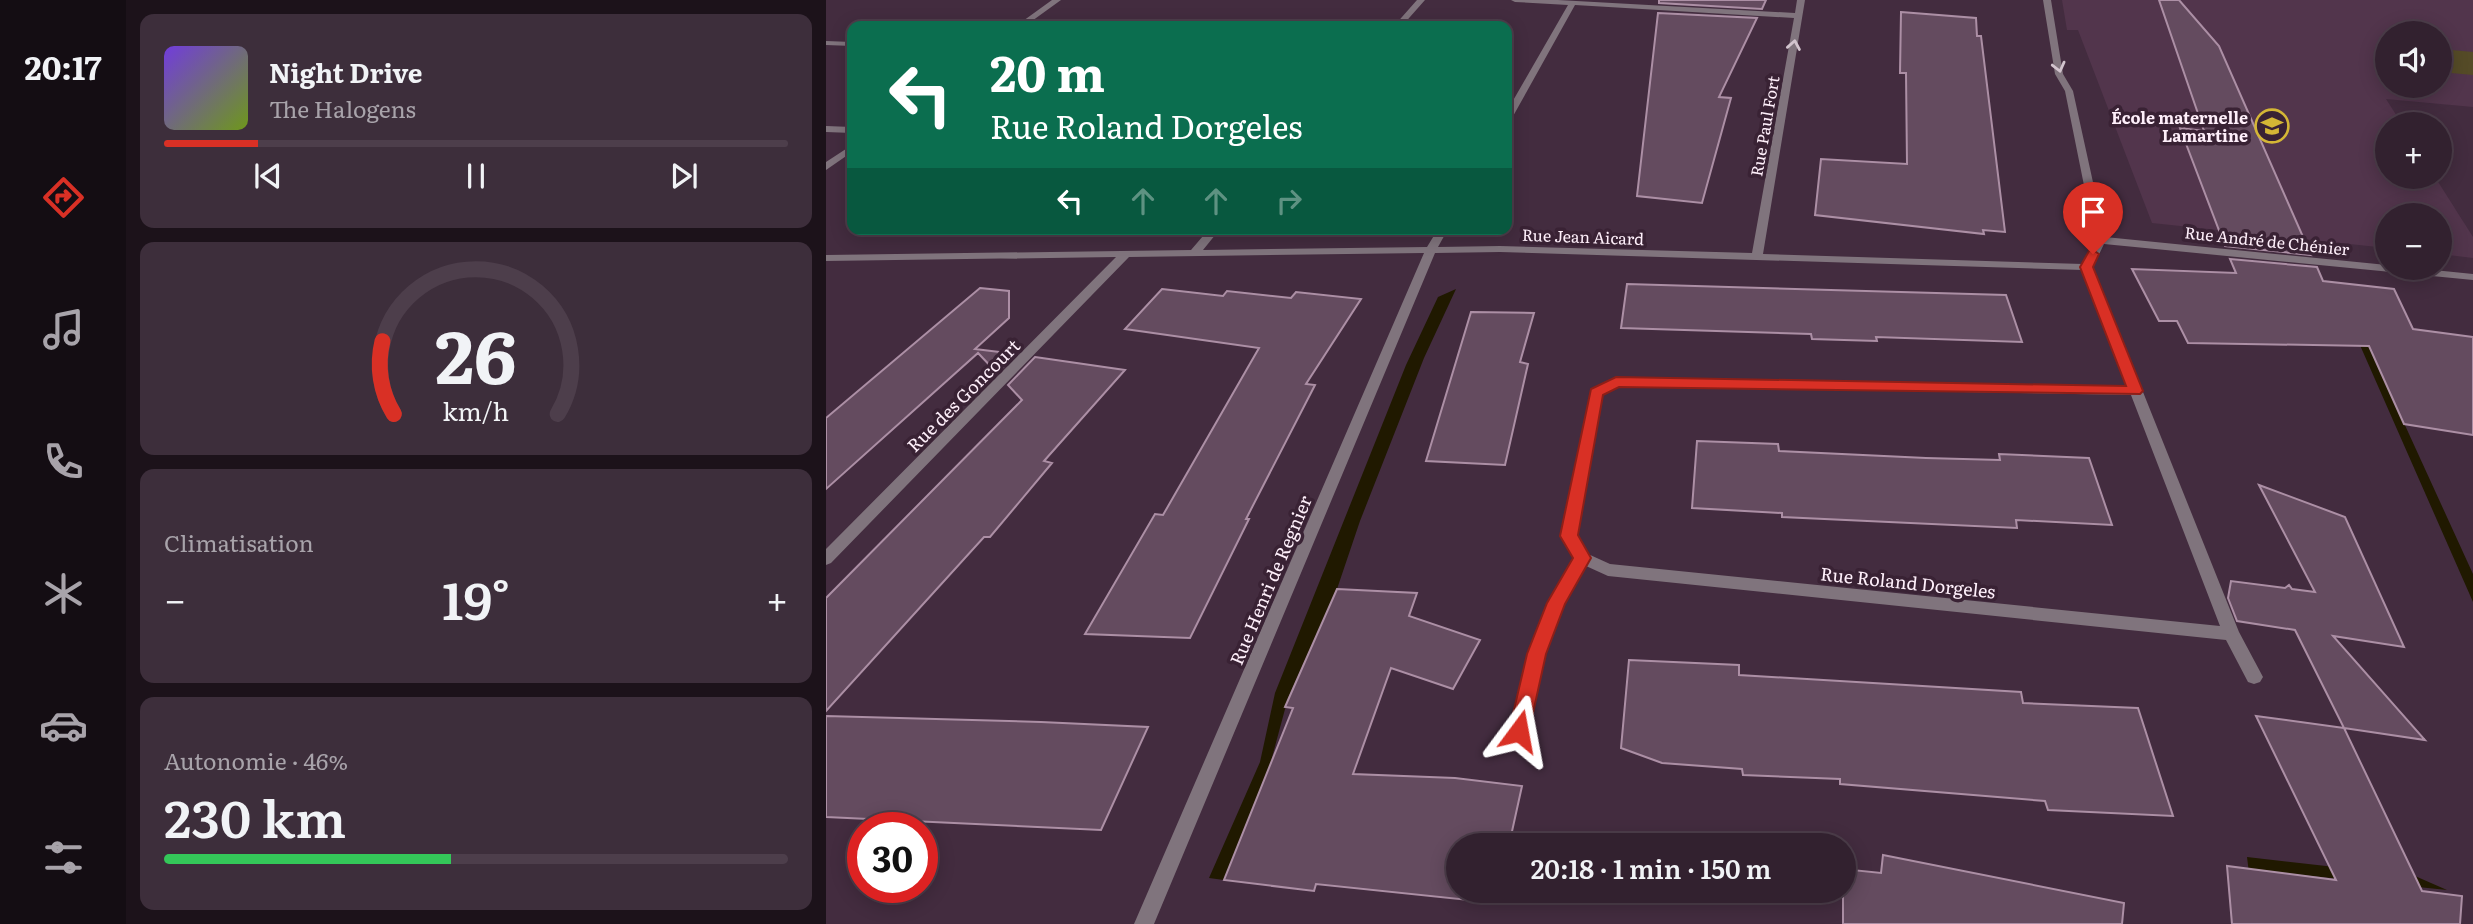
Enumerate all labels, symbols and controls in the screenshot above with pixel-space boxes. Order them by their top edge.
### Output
map controls [2375,21,2452,280]
button: sound [2375,21,2452,98]
text: 20 m [990,34,1105,107]
one-way arrow [1786,39,1801,50]
text: 20:17 [24,42,102,90]
icon: left [875,49,966,140]
text: Night Drive [269,52,423,91]
one-way arrow [2051,61,2065,73]
street label: Rue Paul Fort [1743,73,1785,178]
text: The Halogens [269,91,416,125]
text: Rue Roland Dorgeles [990,101,1303,149]
place label: École maternelle Lamartine [2111,105,2248,147]
school or university icon: École maternelle Lamartine [2253,107,2291,145]
button: + [2375,112,2452,189]
icon: previous [249,157,287,195]
icon: pause [457,157,495,195]
icon: next [665,157,703,195]
icon: directions [39,173,88,222]
icon: left [1051,182,1089,220]
icon: ahead [1124,182,1162,220]
icon: ahead [1197,182,1235,220]
icon: right [1270,182,1308,220]
pin [2063,182,2123,254]
icon: arrive [2074,193,2112,231]
button: − [2375,203,2452,280]
street label: Rue André de Chénier [2183,219,2351,261]
street label: Rue Jean Aicard [1522,222,1645,250]
text: 26 [435,299,517,407]
icon: music [39,305,88,354]
street label: Rue des Goncourt [900,332,1026,458]
text: km/h [443,392,509,429]
icon: phone [39,437,88,486]
street label: Rue Henri de Regnier [1222,491,1318,669]
text: Climatisation [164,525,314,559]
text: 19° [442,559,510,636]
street label: Rue Roland Dorgeles [1819,559,1997,605]
icon: climate [39,569,88,618]
text: − [164,569,186,626]
text: + [766,569,788,626]
position arrow [1482,694,1556,768]
icon: car [39,701,88,750]
text: Autonomie · 46% [164,743,348,777]
text: 230 km [164,777,346,854]
speed limit sign: 30 [847,812,938,903]
icon: filters [39,833,88,882]
text: 20:18 · 1 min · 150 m [1531,848,1771,887]

